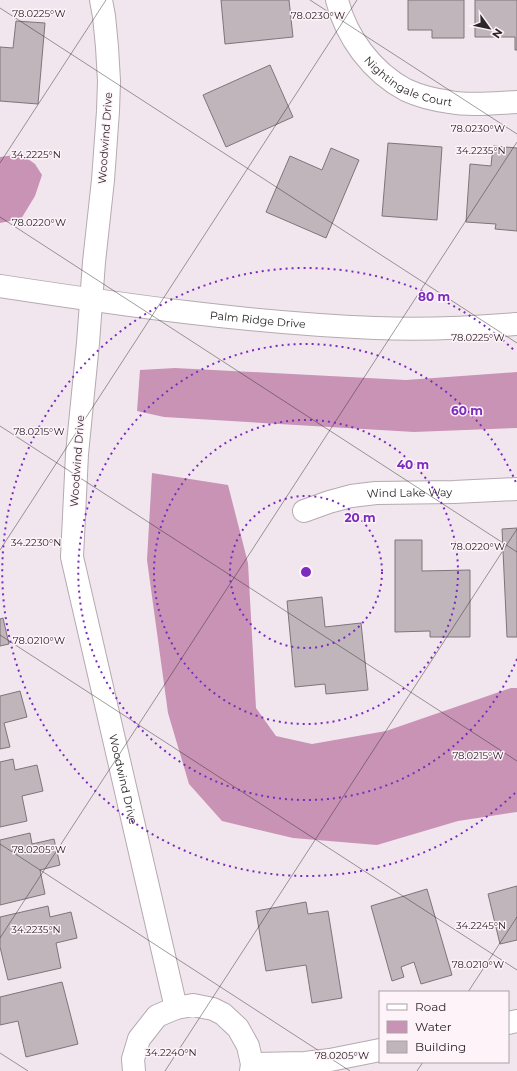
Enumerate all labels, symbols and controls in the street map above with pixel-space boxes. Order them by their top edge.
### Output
text: 78.0225°W [12,7,66,20]
north arrow [469,8,509,48]
text: 78.0230°W [291,9,345,22]
text: N [489,26,506,41]
street label: Nightingale Court [361,53,454,109]
street label: Woodwind Drive [95,91,115,184]
text: 78.0230°W [451,122,505,135]
text: 34.2235°N [456,144,506,157]
text: 34.2225°N [11,148,61,161]
text: 78.0220°W [12,216,66,229]
text: 80 m [418,289,450,304]
street label: Palm Ridge Drive [209,308,306,331]
text: 78.0225°W [451,331,505,344]
text: 60 m [451,403,483,418]
street label: Woodwind Drive [67,414,87,507]
text: 78.0215°W [13,425,65,438]
text: 40 m [397,457,429,472]
street label: Wind Lake Way [366,485,452,501]
text: 20 m [344,510,376,525]
text: 34.2230°N [11,536,61,549]
text: 78.0220°W [451,540,505,553]
centre of rings [299,565,313,579]
text: 78.0210°W [13,634,65,647]
street label: Woodwind Drive [106,733,140,826]
text: 78.0215°W [452,749,504,762]
text: 78.0205°W [12,843,66,856]
text: 34.2245°N [456,919,506,932]
text: 34.2235°N [11,923,61,936]
text: 78.0210°W [452,958,504,971]
legend [379,991,509,1063]
text: Road [415,999,446,1014]
text: Water [415,1019,452,1034]
text: Building [415,1039,466,1054]
text: 34.2240°N [145,1046,197,1059]
text: 78.0205°W [315,1049,369,1062]

